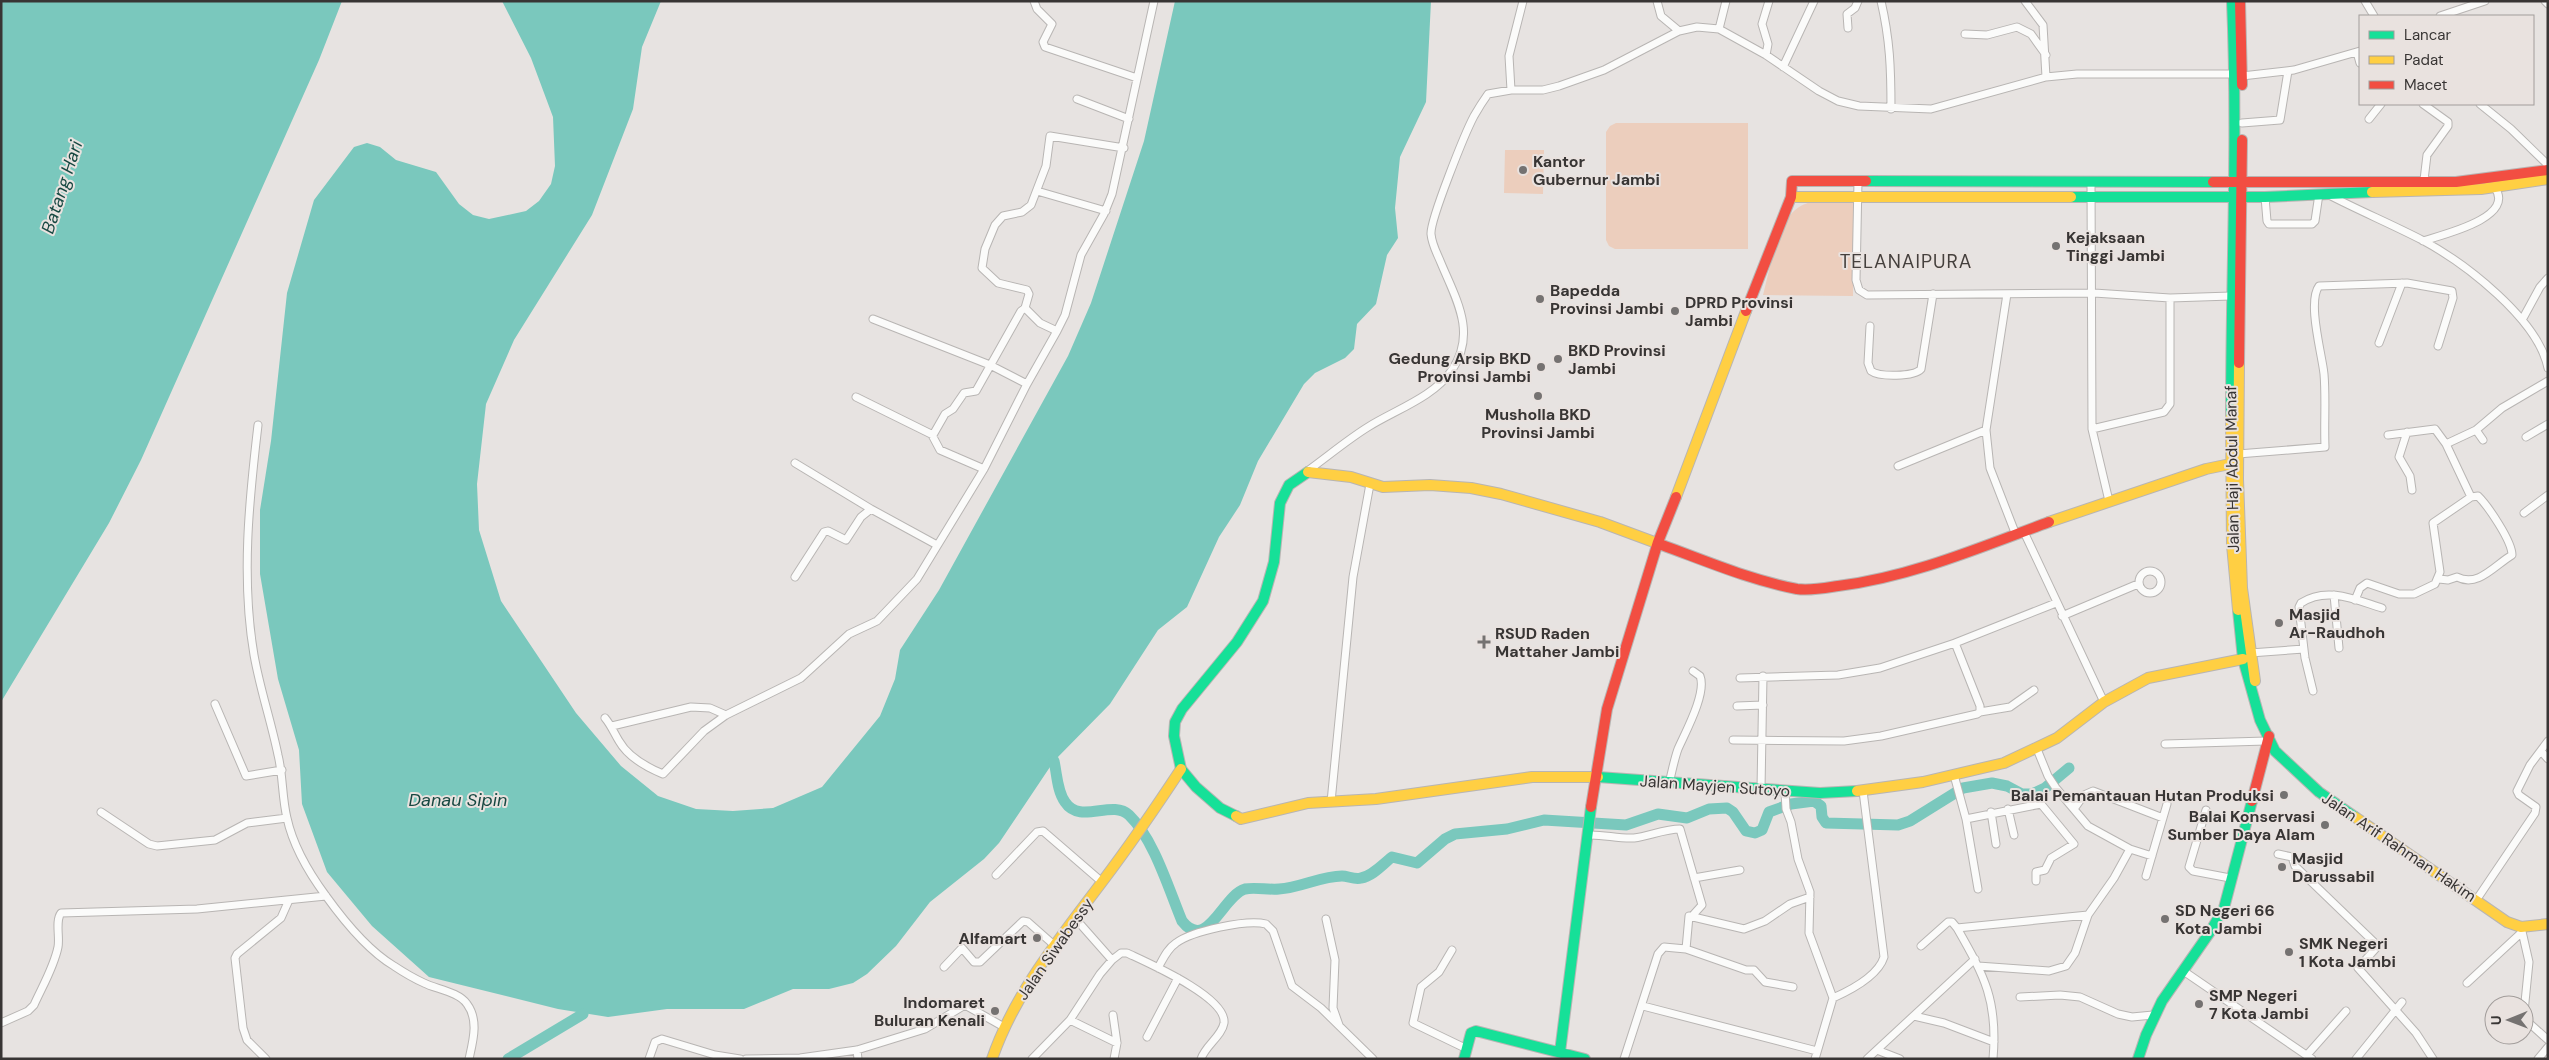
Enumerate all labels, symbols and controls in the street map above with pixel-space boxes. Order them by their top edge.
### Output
legend [2359,15,2534,105]
text: Lancar [2404,25,2451,45]
text: Padat [2404,50,2444,70]
text: Macet [2404,75,2448,95]
water label: Batang Hari [36,137,88,237]
place label: Kantor Gubernur Jambi [1533,151,1660,190]
marker: Kantor Gubernur Jambi [1517,164,1529,176]
place label: Kejaksaan Tinggi Jambi [2066,227,2165,266]
marker: Kejaksaan Tinggi Jambi [2050,240,2062,252]
district label: TELANAIPURA [1840,249,1972,274]
place label: Bapedda Provinsi Jambi [1550,280,1664,319]
place label: DPRD Provinsi Jambi [1685,292,1793,331]
marker: Bapedda Provinsi Jambi [1534,293,1546,305]
marker: DPRD Provinsi Jambi [1669,305,1681,317]
place label: BKD Provinsi Jambi [1568,340,1666,379]
place label: Gedung Arsip BKD Provinsi Jambi [1388,348,1531,387]
marker: BKD Provinsi Jambi [1552,353,1564,365]
marker: Gedung Arsip BKD Provinsi Jambi [1535,361,1547,373]
street label: Jalan Haji Abdul Manaf [2220,385,2244,553]
marker: Musholla BKD Provinsi Jambi [1532,390,1544,402]
place label: Musholla BKD Provinsi Jambi [1481,404,1595,443]
place label: Masjid Ar-Raudhoh [2289,604,2385,643]
marker: Masjid Ar-Raudhoh [2273,617,2285,629]
place label: RSUD Raden Mattaher Jambi [1495,623,1619,662]
marker: RSUD Raden Mattaher Jambi [1477,635,1491,649]
street label: Jalan Mayjen Sutoyo [1639,770,1791,802]
place label: Balai Pemantauan Hutan Produksi [2011,785,2274,806]
street label: Jalan Arif Rahman Hakim [2318,787,2480,907]
water label: Danau Sipin [409,788,507,812]
marker: Balai Pemantauan Hutan Produksi [2278,789,2290,801]
place label: Balai Konservasi Sumber Daya Alam [2167,806,2315,845]
marker: Balai Konservasi Sumber Daya Alam [2319,819,2331,831]
place label: Masjid Darussabil [2292,848,2375,887]
marker: Masjid Darussabil [2276,861,2288,873]
street label: Jalan Siwabessy [1012,894,1098,1004]
place label: SD Negeri 66 Kota Jambi [2175,900,2275,939]
marker: SD Negeri 66 Kota Jambi [2159,913,2171,925]
place label: Alfamart [958,928,1027,949]
marker: Alfamart [1031,932,1043,944]
place label: SMK Negeri 1 Kota Jambi [2299,933,2396,972]
marker: SMK Negeri 1 Kota Jambi [2283,946,2295,958]
place label: SMP Negeri 7 Kota Jambi [2209,985,2309,1024]
place label: Indomaret Buluran Kenali [874,992,985,1031]
north arrow [2484,995,2534,1045]
marker: SMP Negeri 7 Kota Jambi [2193,998,2205,1010]
marker: Indomaret Buluran Kenali [989,1005,1001,1017]
text: U [2487,1015,2505,1025]

